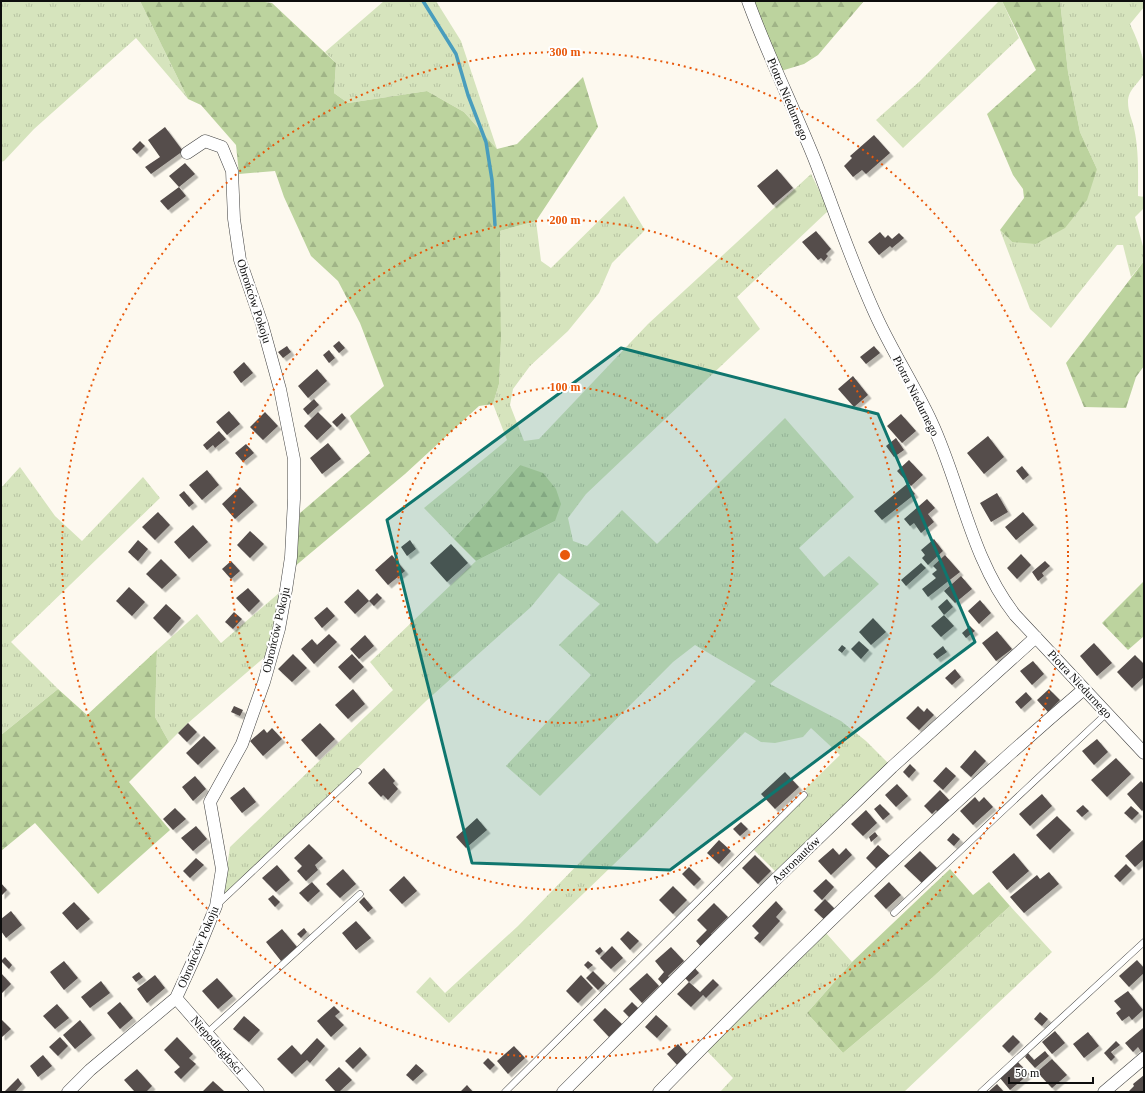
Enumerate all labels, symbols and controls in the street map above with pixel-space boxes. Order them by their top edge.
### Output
text: 300 m [550,45,581,59]
street label: Piotra Niedurnego [764,56,812,142]
text: 200 m [550,213,581,227]
street label: Obrońców Pokoju [234,257,274,345]
street label: Piotra Niedurnego [890,353,942,439]
text: 100 m [550,380,581,394]
centre of rings [558,548,572,562]
street label: Obrońców Pokoju [259,586,293,674]
street label: Piotra Niedurnego [1045,647,1115,721]
street label: Astronautów [769,833,823,887]
street label: Obrońców Pokoju [174,904,222,990]
street label: Niepodległości [188,1013,247,1078]
scale bar [1009,1059,1093,1085]
text: 50 m [1015,1066,1040,1080]

